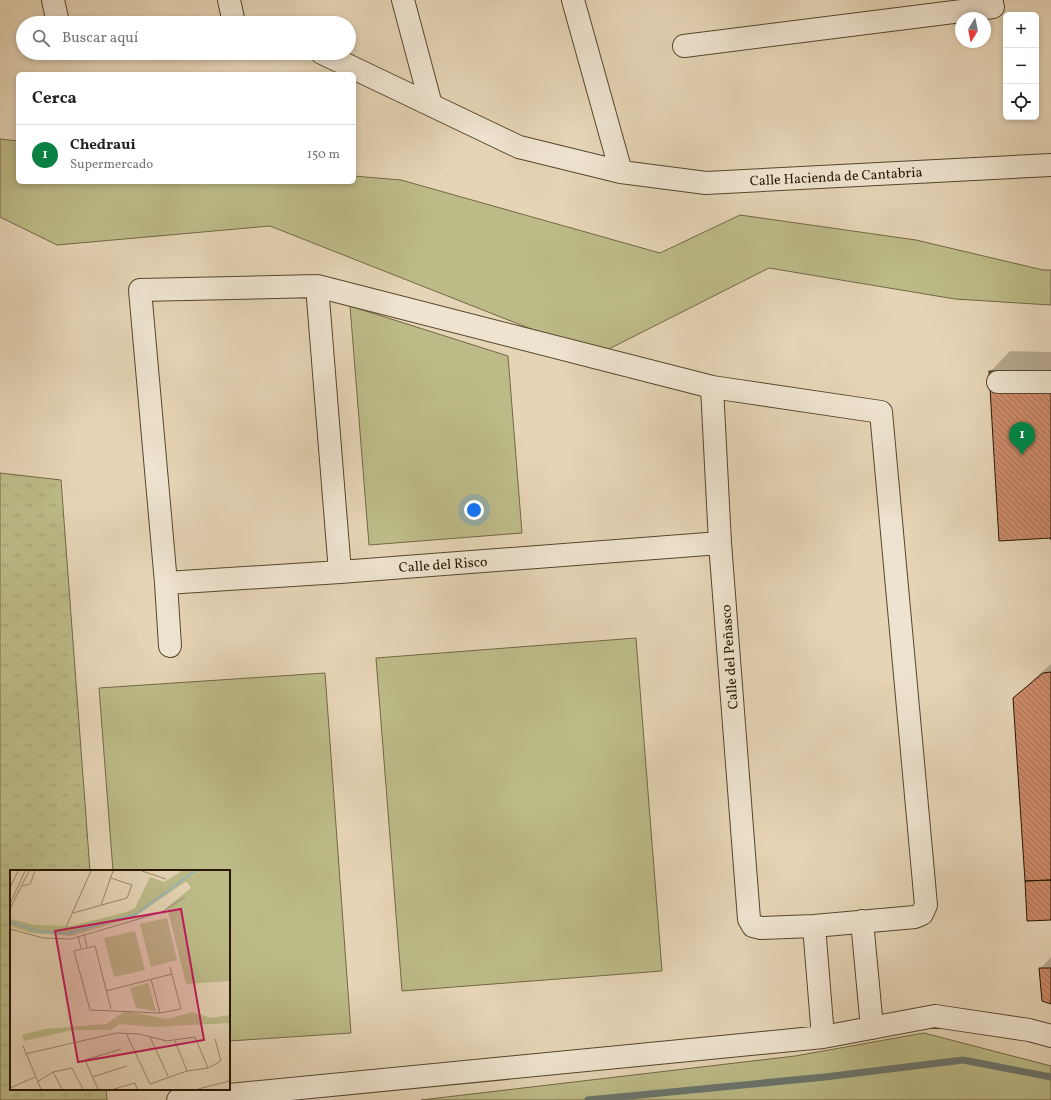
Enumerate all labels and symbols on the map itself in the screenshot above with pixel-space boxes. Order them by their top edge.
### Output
north arrow [955,12,991,48]
street label: Calle Hacienda de Cantabria [749,163,923,192]
pin: 1 [1009,422,1035,455]
your location [464,500,484,520]
street label: Calle del Risco [398,553,488,578]
street label: Calle del Peñasco [717,604,744,710]
inset map [10,870,230,1090]

